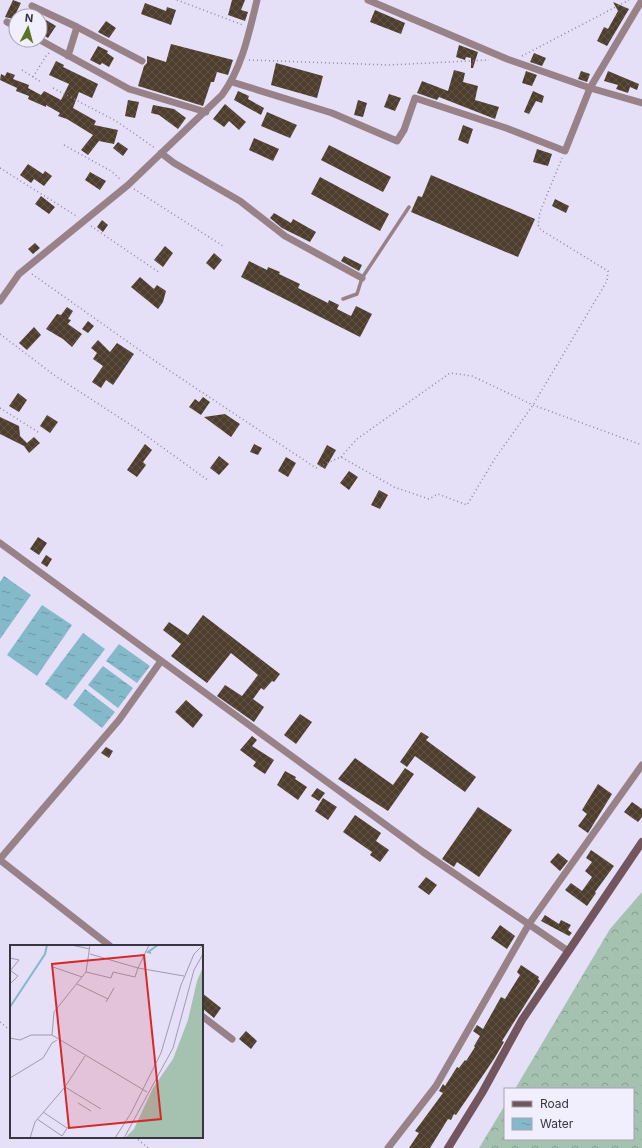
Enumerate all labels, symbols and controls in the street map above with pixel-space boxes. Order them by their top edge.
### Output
north arrow [8,8,48,48]
text: N [24,11,34,25]
inset map [10,945,203,1138]
legend [504,1088,634,1140]
text: Road [540,1096,569,1111]
text: Water [540,1116,574,1131]

